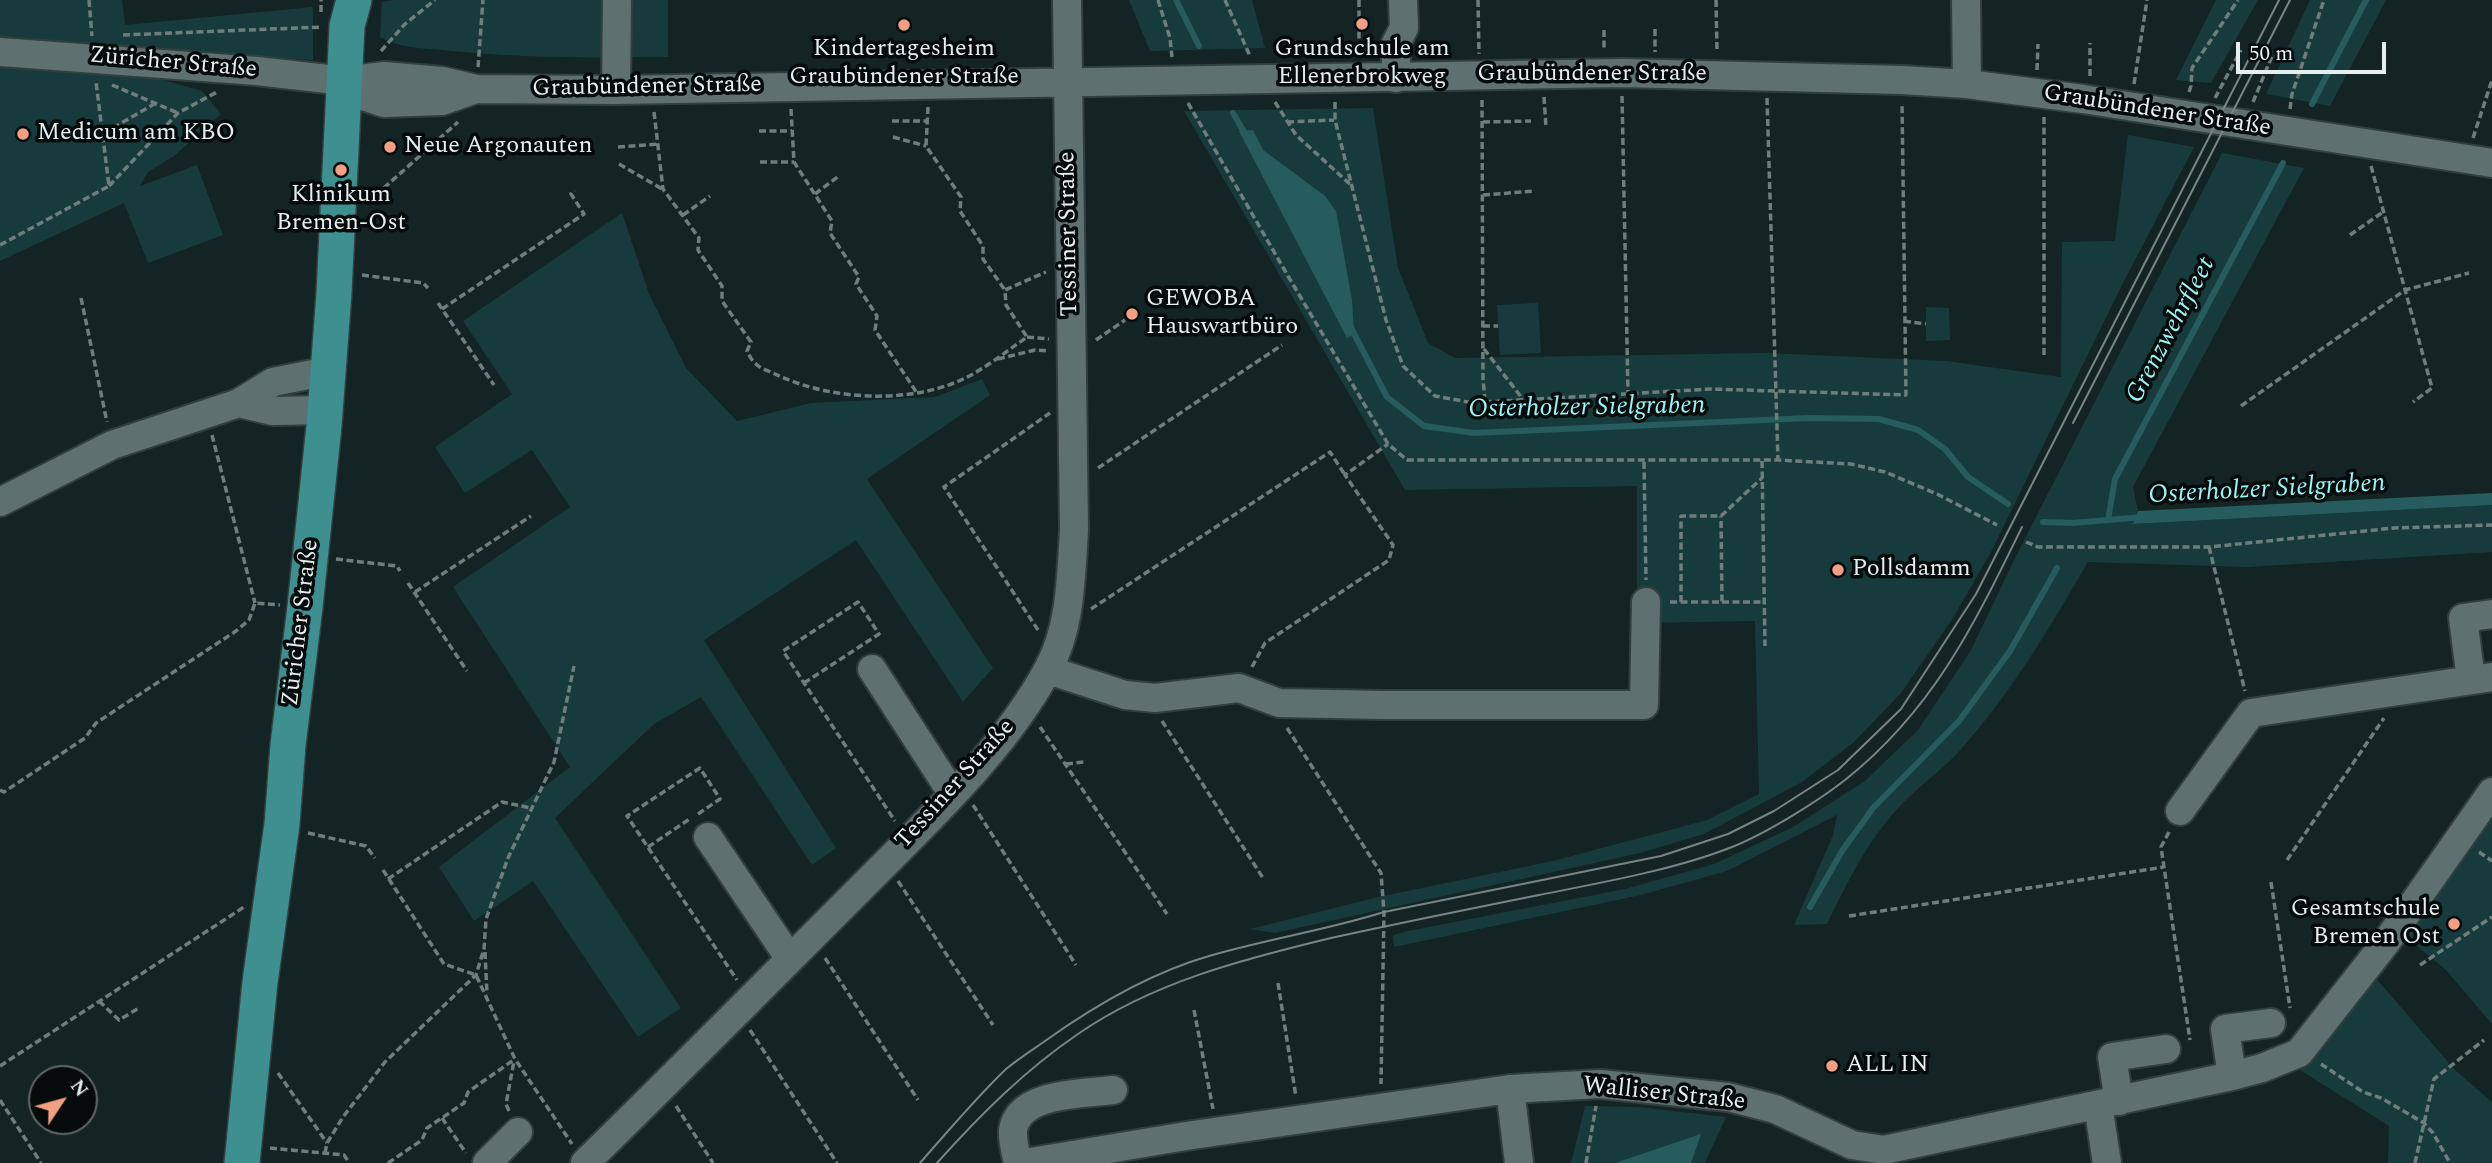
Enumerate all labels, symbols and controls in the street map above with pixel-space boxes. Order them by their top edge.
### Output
marker: Grundschule am Ellenerbrokweg [1354,16,1370,32]
marker: Kindertagesheim Graubündener Straße [896,17,912,33]
scale bar [2240,28,2390,72]
place label: Kindertagesheim Graubündener Straße [789,36,1019,92]
place label: Grundschule am Ellenerbrokweg [1274,36,1450,92]
text: 50 m [2249,38,2293,70]
street label: Züricher Straße [88,42,258,86]
street label: Graubündener Straße [1477,61,1707,89]
street label: Graubündener Straße [532,72,762,104]
street label: Graubündener Straße [2041,80,2273,144]
place label: Medicum am KBO [37,120,235,148]
marker: Medicum am KBO [15,126,31,142]
place label: Neue Argonauten [404,133,592,161]
marker: Neue Argonauten [382,139,398,155]
street label: Tessiner Straße [1054,151,1086,317]
marker: Klinikum Bremen-Ost [333,162,349,178]
place label: Klinikum Bremen-Ost [276,182,406,238]
water label: Grenzwehrfleet [2121,253,2223,409]
place label: GEWOBA Hauswartbüro [1146,286,1298,342]
marker: GEWOBA Hauswartbüro [1124,306,1140,322]
water label: Osterholzer Sielgraben [1468,391,1706,427]
water label: Osterholzer Sielgraben [2148,469,2386,513]
street label: Züricher Straße [277,538,327,708]
place label: Pollsdamm [1852,556,1971,584]
marker: Pollsdamm [1830,562,1846,578]
street label: Tessiner Straße [890,714,1022,856]
place label: Gesamtschule Bremen Ost [2291,896,2440,952]
marker: Gesamtschule Bremen Ost [2446,916,2462,932]
place label: ALL IN [1846,1052,1929,1080]
marker: ALL IN [1824,1058,1840,1074]
north arrow [28,1065,98,1135]
street label: Walliser Straße [1581,1072,1747,1118]
text: N [62,1074,95,1103]

